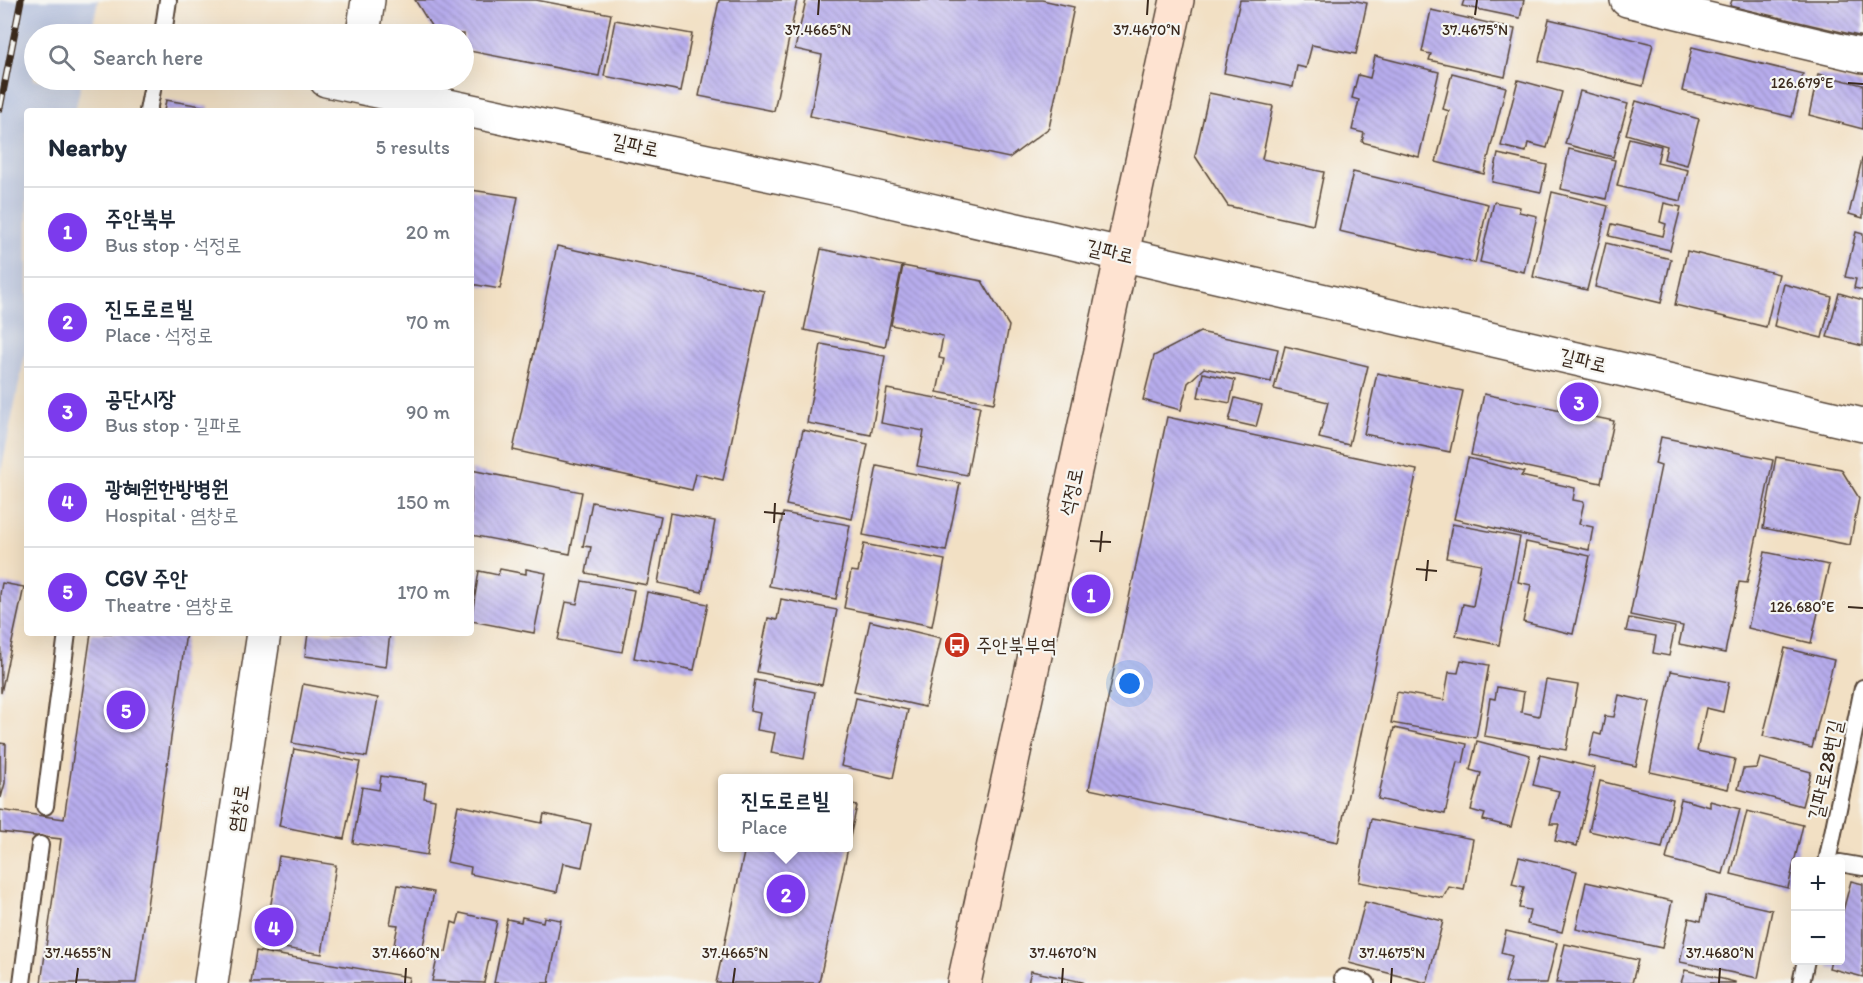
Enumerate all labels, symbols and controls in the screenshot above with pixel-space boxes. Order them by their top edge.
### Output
text: 37.4665°N [785,21,851,39]
text: 37.4670°N [1113,21,1181,39]
text: 37.4675°N [1442,21,1508,39]
search box [24,24,474,90]
icon: search [45,41,78,74]
text: Search here [93,44,203,71]
text: 126.679°E [1771,74,1833,92]
street label: 길파로 [609,128,661,162]
text: Nearby [48,131,127,163]
text: 5 results [376,135,450,159]
text: 주안북부 [105,205,176,232]
text: 1 [63,220,72,244]
text: 20 m [406,220,450,244]
text: Bus stop · 석정로 [105,233,242,257]
street label: 길파로 [1084,234,1136,268]
text: 진도로르빌 [105,295,194,322]
text: 2 [62,310,73,334]
text: 70 m [406,310,450,334]
text: Place · 석정로 [105,323,213,347]
street label: 길파로 [1557,343,1609,377]
pin: 3 [1560,380,1598,424]
text: 공단시장 [105,385,176,412]
text: 3 [62,400,73,424]
text: 90 m [406,400,450,424]
text: Bus stop · 길파로 [105,413,242,437]
street label: 석정로 [1054,466,1088,518]
text: 광혜원한방병원 [105,475,229,502]
text: 4 [61,490,74,514]
text: 150 m [397,490,450,514]
text: Hospital · 염창로 [105,503,239,527]
text: CGV 주안 [105,565,188,592]
pin: 1 [1072,572,1110,616]
text: 5 [62,580,73,604]
text: 170 m [397,580,450,604]
text: Theatre · 염창로 [105,593,234,617]
text: 126.680°E [1770,598,1834,616]
bus stop icon: 주안북부역 [942,630,972,660]
place label: 주안북부역 [976,633,1056,657]
your location [1115,669,1144,698]
pin: 5 [106,688,146,732]
street label: 길파로28번길 [1803,718,1847,822]
popup [718,774,853,852]
street label: 염창로 [222,782,254,834]
text: 진도로르빌 [741,787,830,814]
text: Place [741,815,787,839]
map controls [1791,857,1845,965]
button: + [1791,857,1845,911]
pin: 2 [766,872,806,916]
pin: 4 [254,904,294,950]
button: − [1791,911,1845,965]
text: 37.4655°N [45,944,111,962]
text: 37.4660°N [372,944,440,962]
text: 37.4665°N [702,944,768,962]
text: 37.4670°N [1029,944,1097,962]
text: 37.4675°N [1359,944,1425,962]
text: 37.4680°N [1686,944,1754,962]

